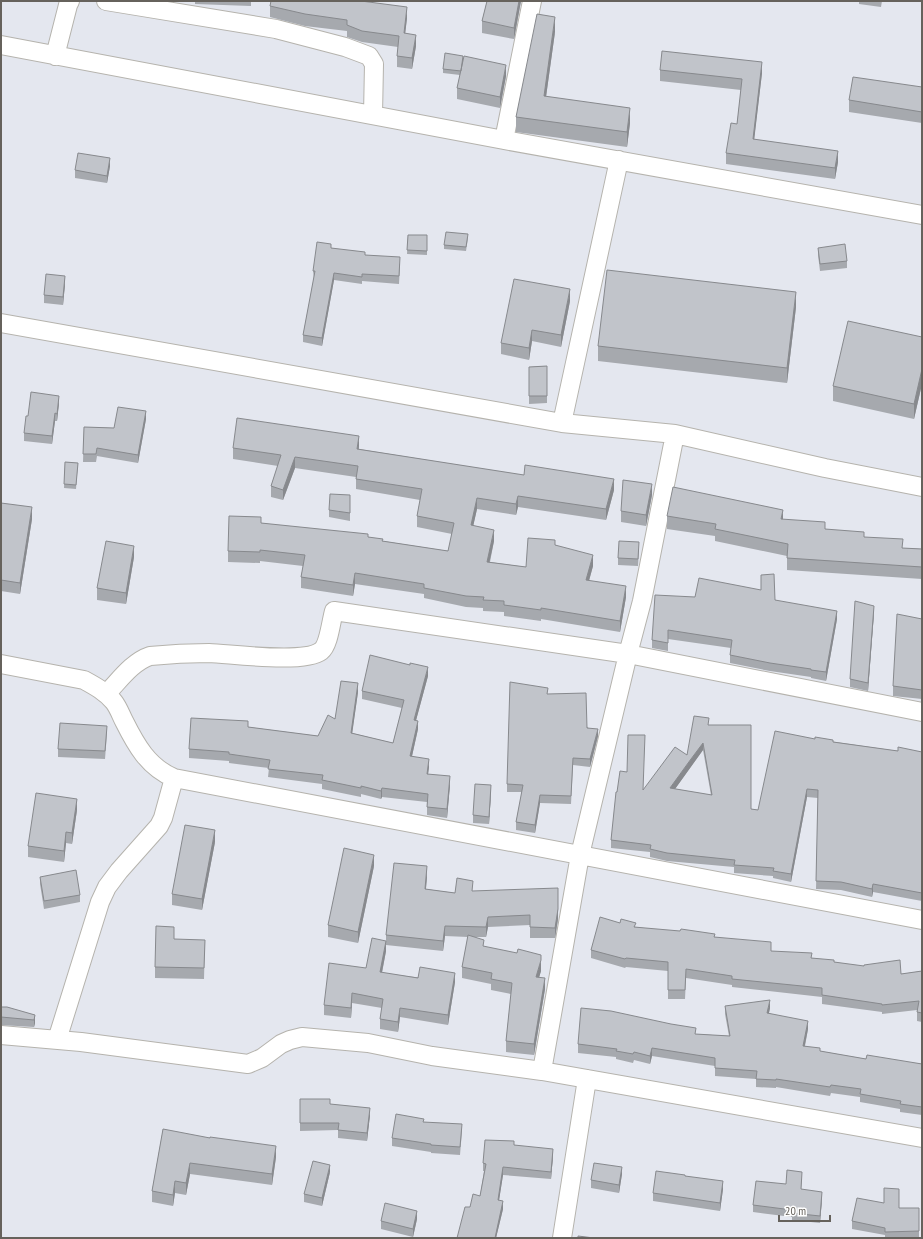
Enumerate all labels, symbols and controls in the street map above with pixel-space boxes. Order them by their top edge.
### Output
scale bar [779,1197,830,1223]
text: 20 m [785,1203,806,1218]

